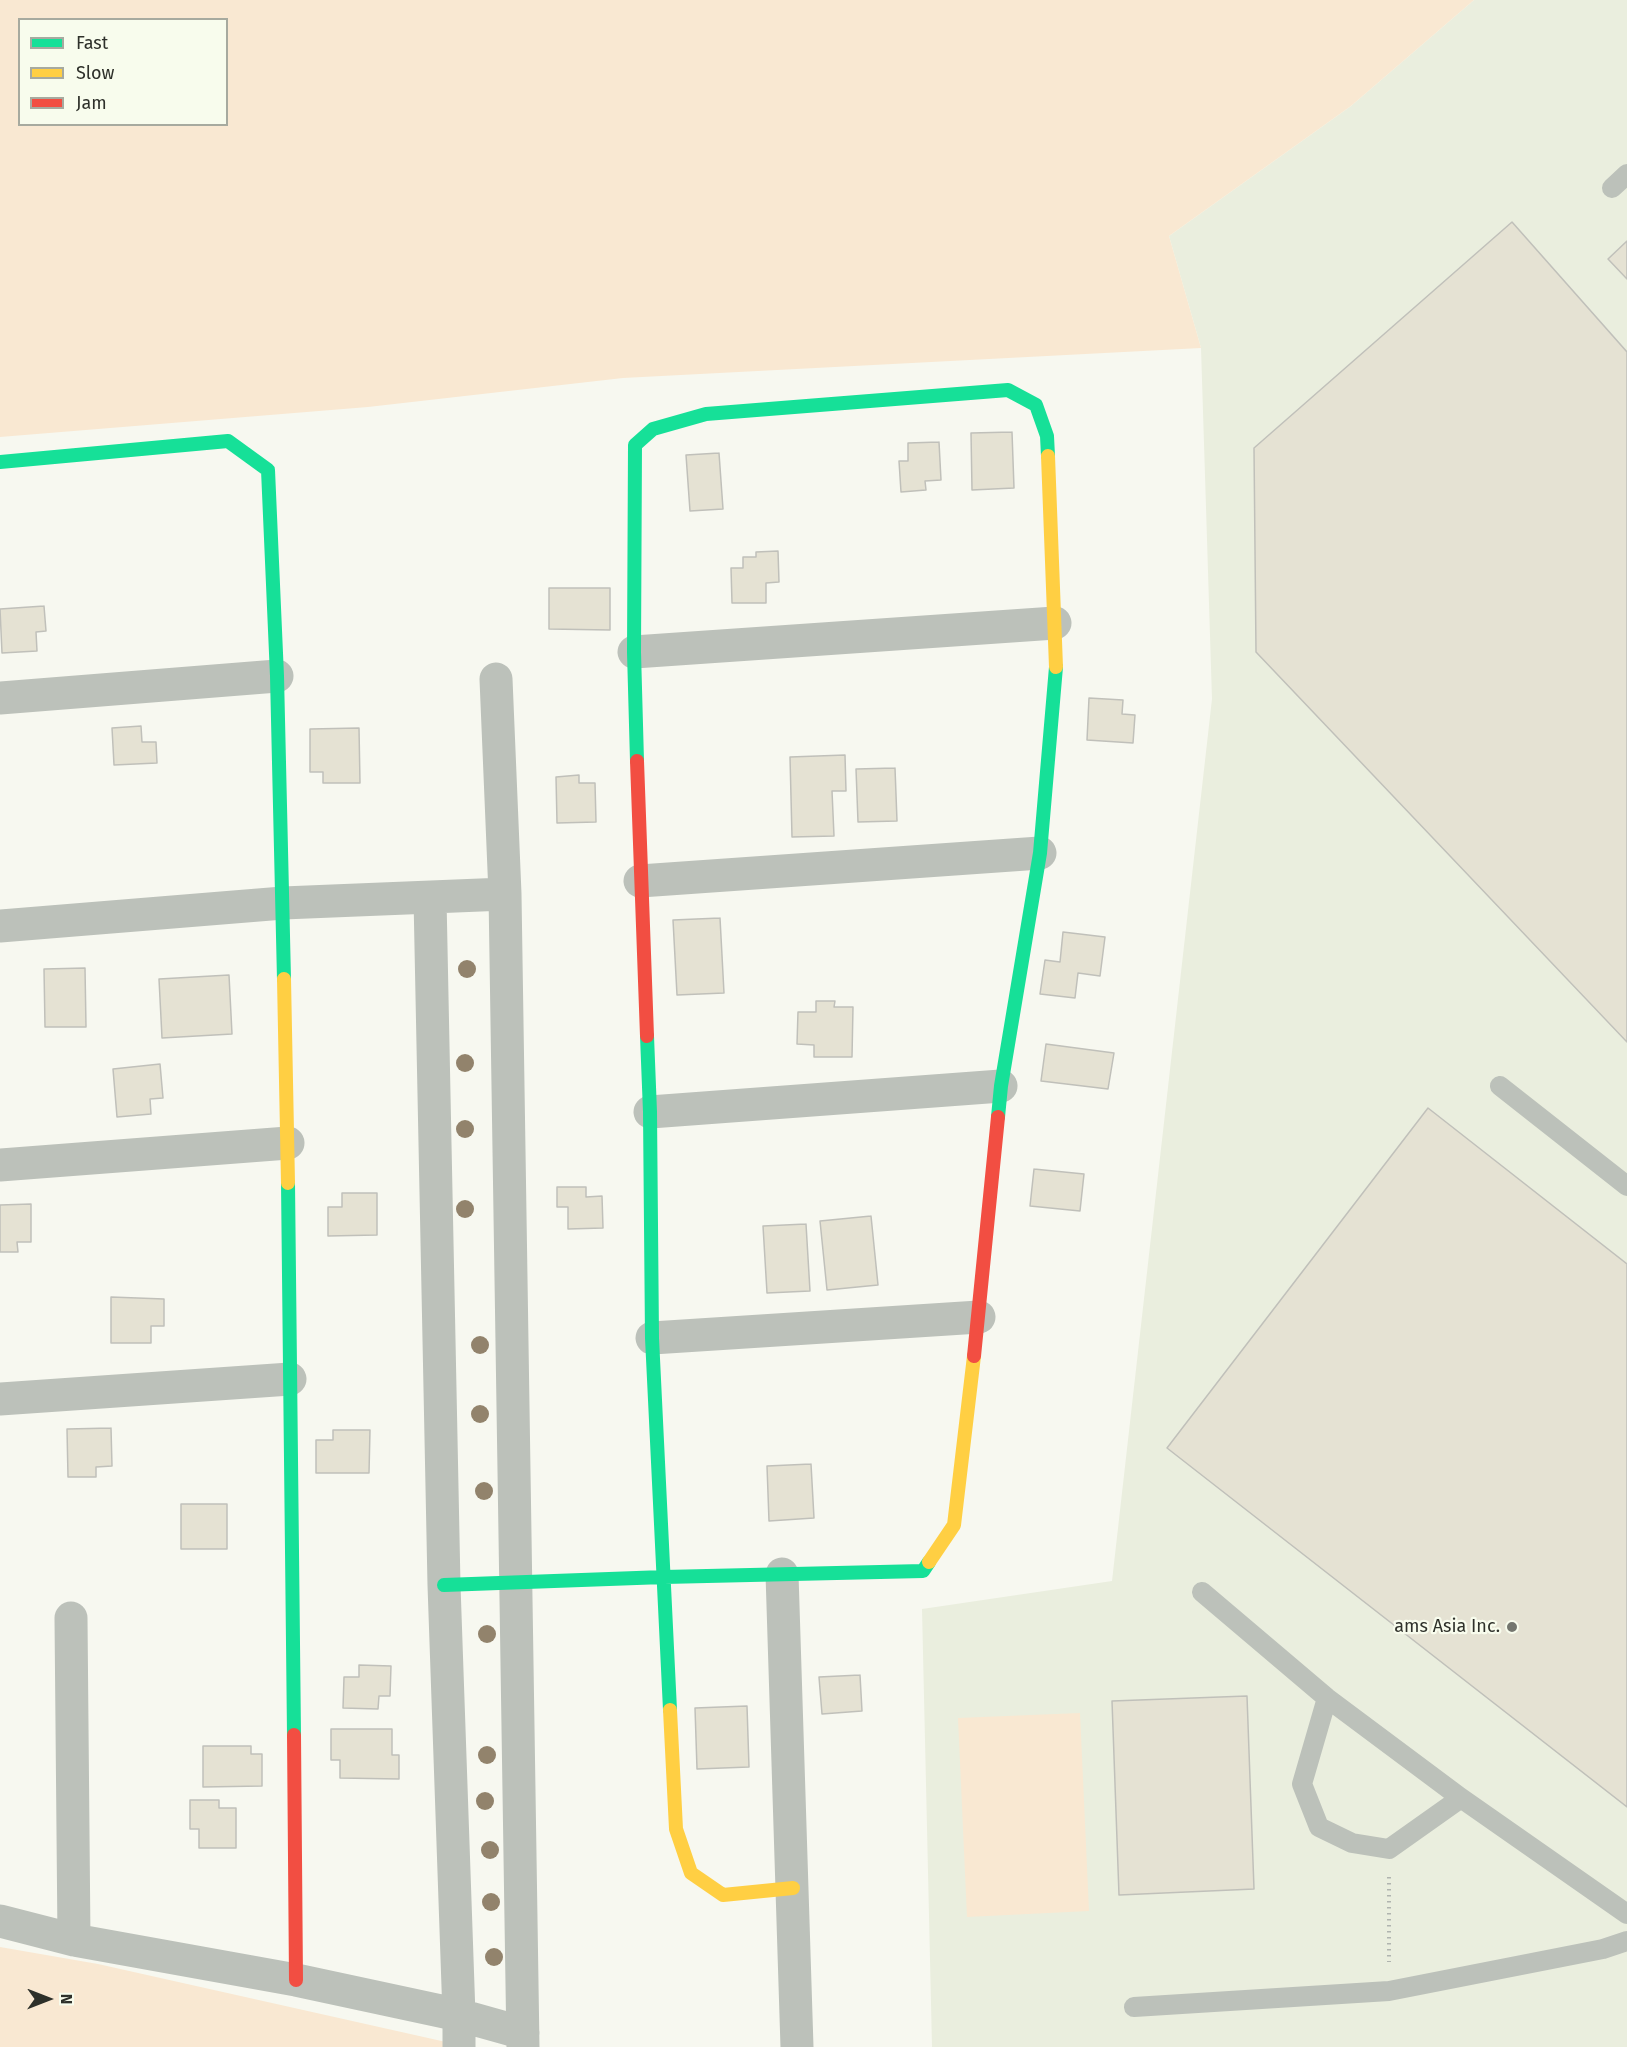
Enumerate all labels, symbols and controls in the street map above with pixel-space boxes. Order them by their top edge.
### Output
legend [18,18,228,126]
text: Fast [76,32,108,54]
text: Slow [76,62,114,84]
text: Jam [76,92,107,114]
place label: ams Asia Inc. [1394,1616,1500,1638]
marker: ams Asia Inc. [1505,1620,1519,1634]
north arrow [18,1969,78,2029]
text: N [57,1994,76,2004]

